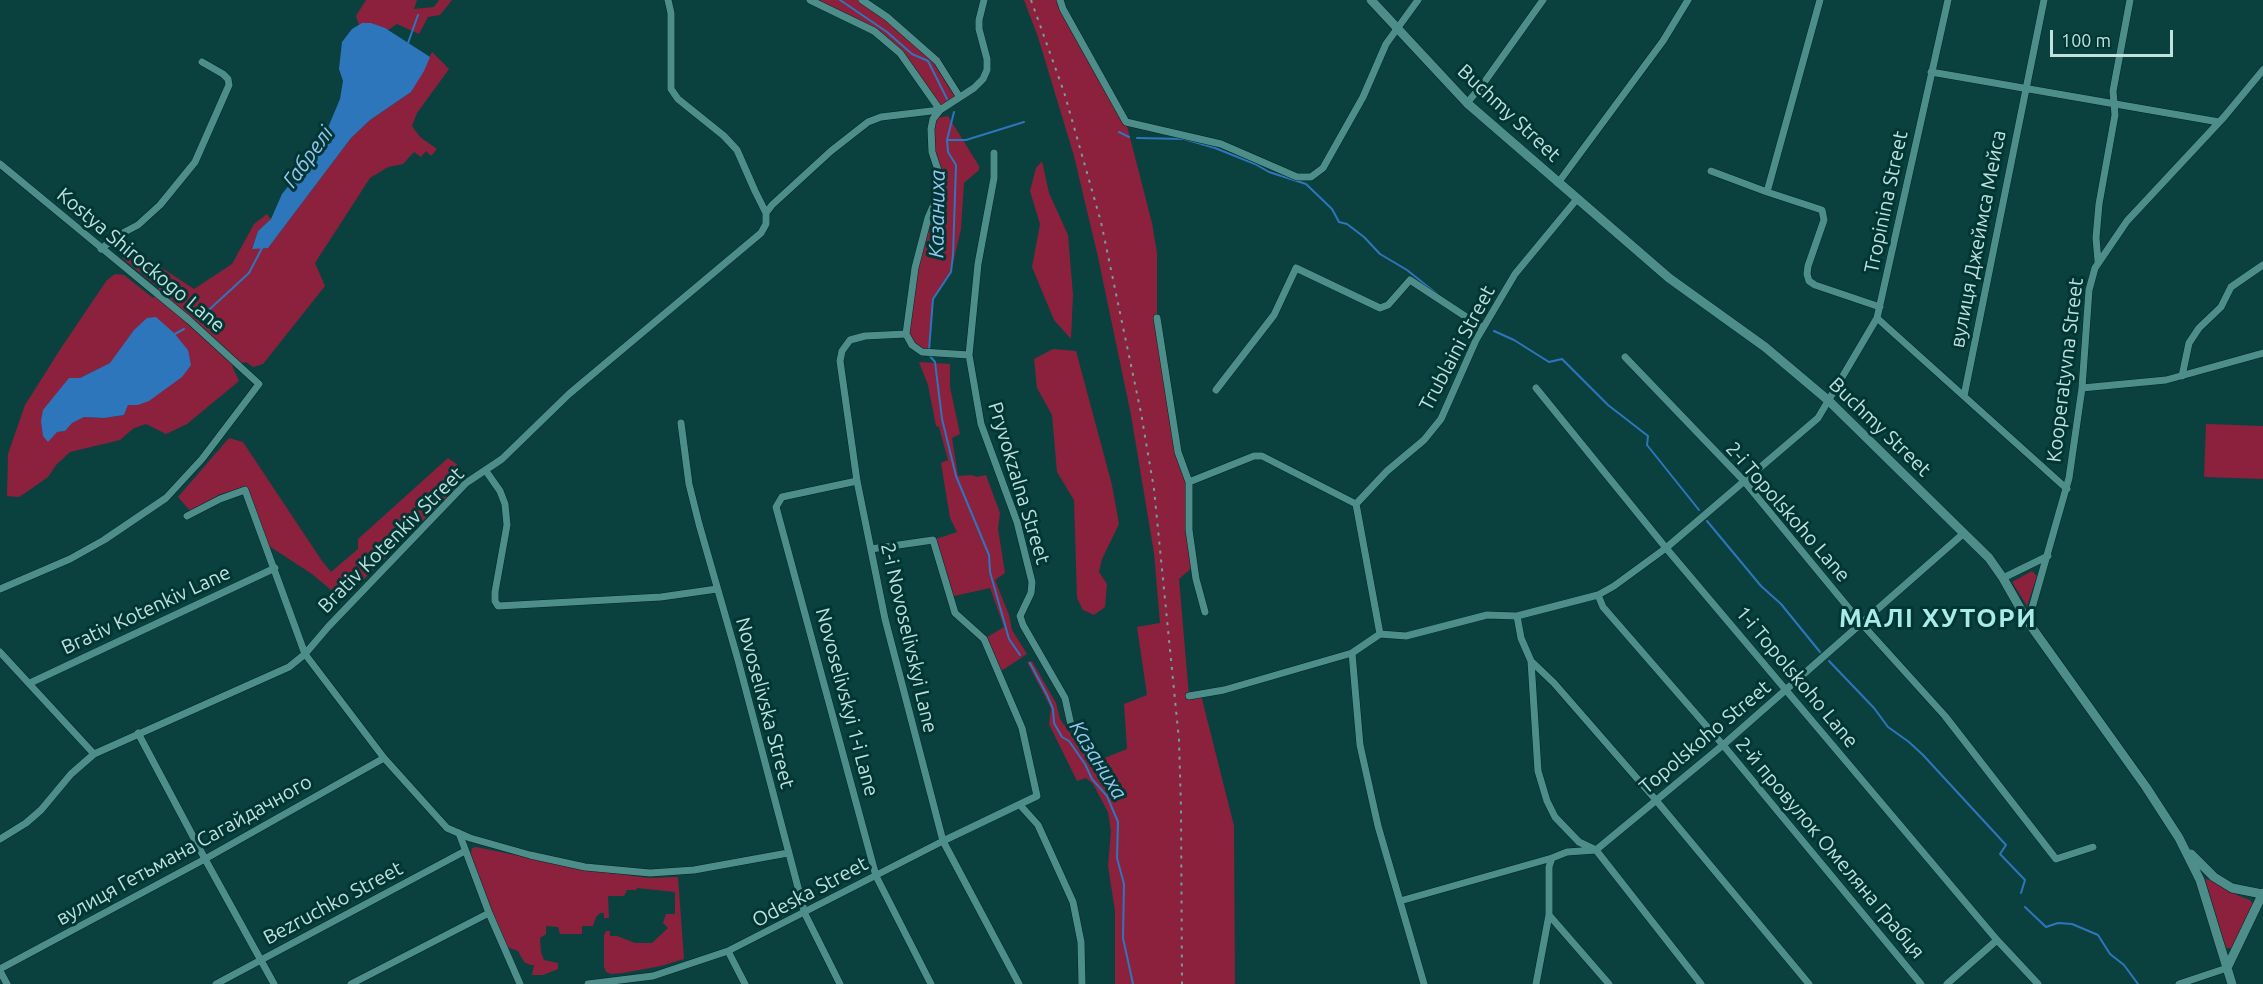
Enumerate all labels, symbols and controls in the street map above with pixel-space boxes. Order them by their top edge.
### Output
scale bar [2053,18,2176,56]
text: 100 m [2061,30,2111,50]
street label: Buchmy Street [1452,59,1566,167]
water label: Габрелі [277,122,339,192]
street label: вулиця Джеймса Мейса [1945,128,2011,350]
street label: Tropinina Street [1859,129,1913,275]
water label: Казаниха [924,170,950,258]
street label: Kostya Shirockogo Lane [52,183,230,337]
street label: Kooperatyvna Street [2042,276,2088,464]
street label: Trublaini Street [1414,281,1500,415]
street label: Buchmy Street [1824,372,1936,482]
street label: Pryvokzalna Street [983,399,1055,567]
street label: 2-i Topolskoho Lane [1721,437,1855,587]
street label: Brativ Kotenkiv Street [313,462,469,618]
street label: 2-i Novoselivskyi Lane [875,541,943,735]
street label: Brativ Kotenkiv Lane [58,560,234,660]
street label: 1-i Topolskoho Lane [1731,601,1863,753]
district label: МАЛІ ХУТОРИ [1839,602,2037,634]
street label: Novoselivskyi 1-i Lane [810,605,884,799]
street label: Novoselivska Street [731,615,799,791]
street label: Topolskoho Street [1634,675,1776,799]
water label: Казаниха [1064,716,1132,804]
street label: 2-й провулок Омеляна Грабця [1730,732,1930,964]
street label: вулиця Гетьмана Сагайдачного [52,769,316,931]
street label: Odeska Street [748,851,872,933]
street label: Bezruchko Street [259,856,407,950]

